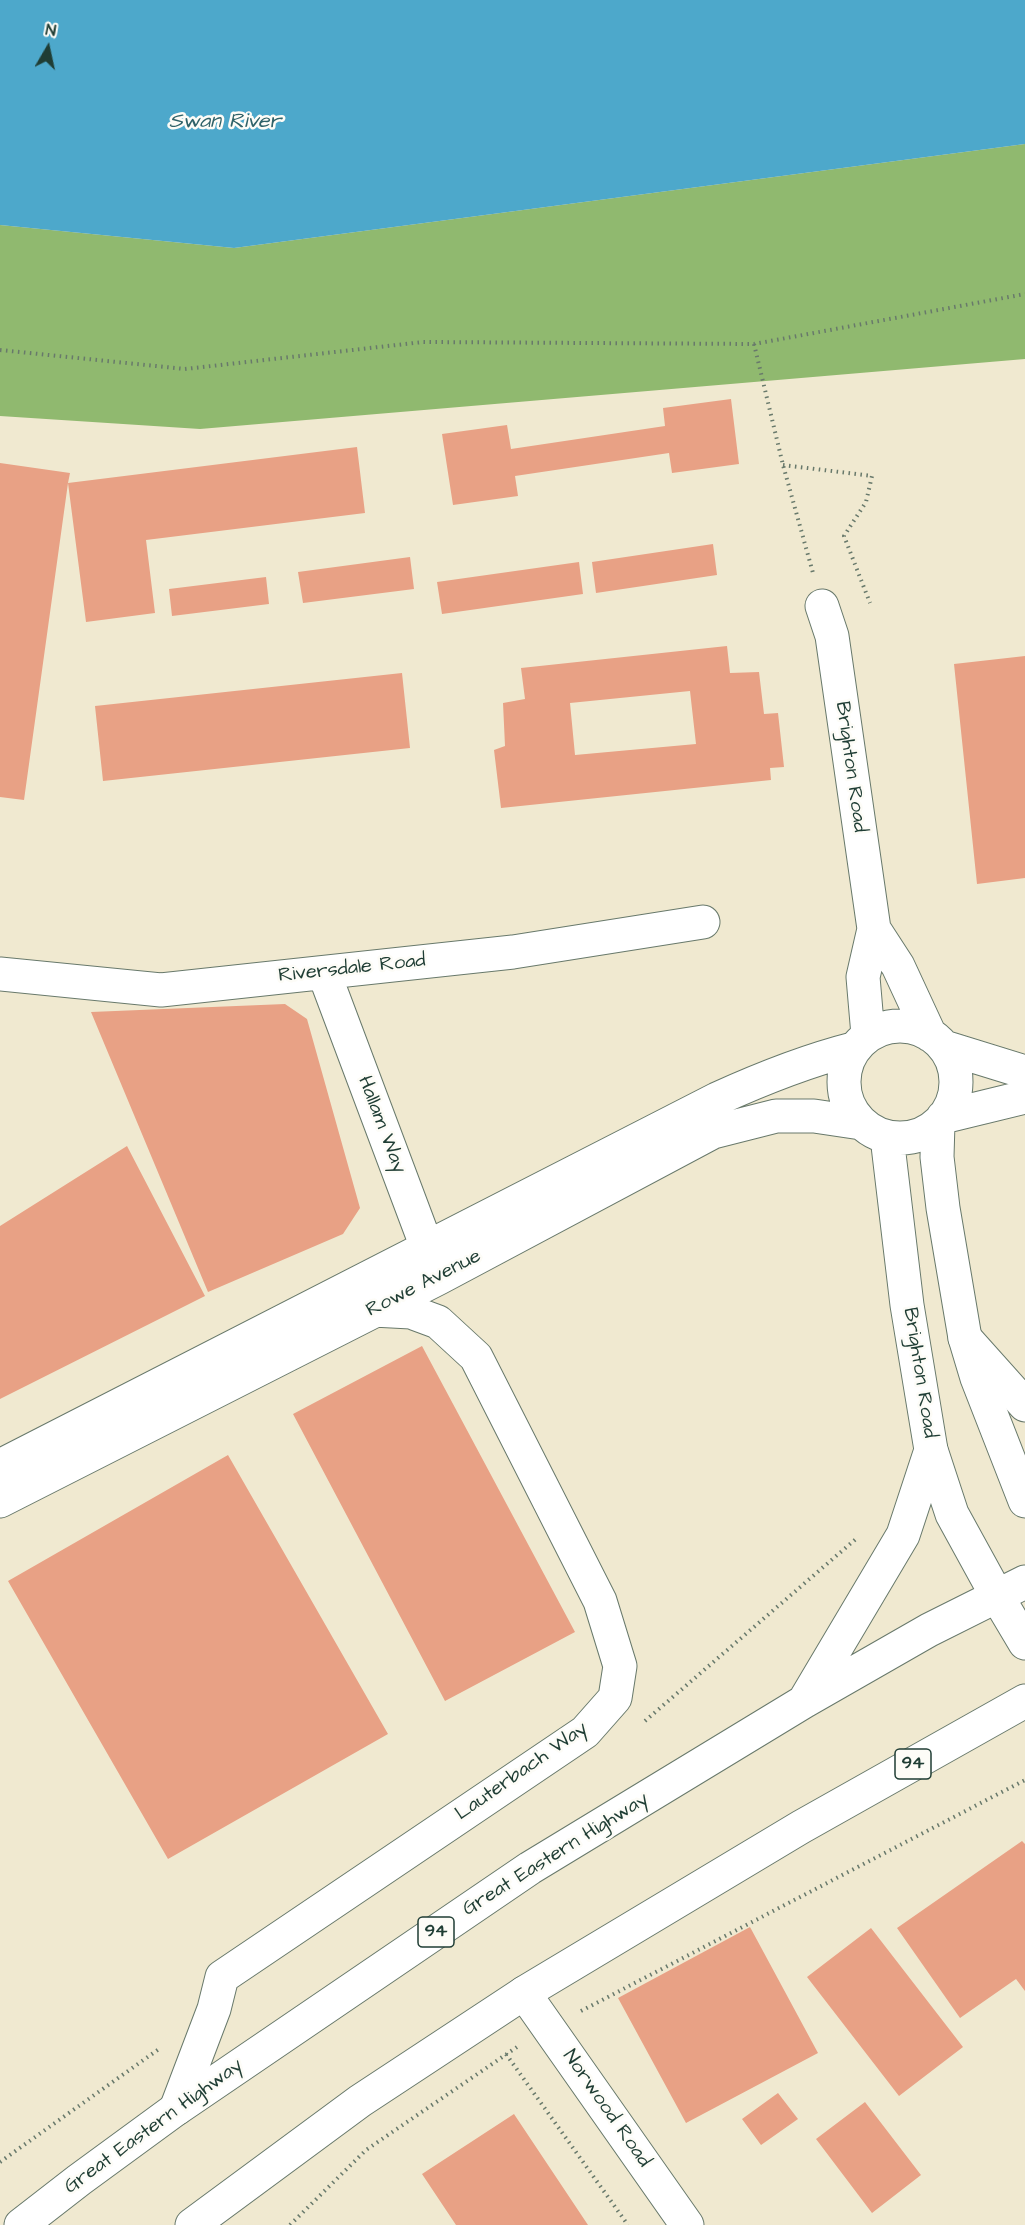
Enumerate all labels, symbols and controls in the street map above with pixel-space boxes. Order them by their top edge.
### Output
north arrow [18,18,78,78]
text: N [44,19,57,42]
water label: Swan River [169,110,281,136]
street label: Brighton Road [829,700,871,834]
street label: Riversdale Road [277,949,427,989]
street label: Hallam Way [351,1073,411,1177]
street label: Rowe Avenue [363,1245,485,1323]
street label: Brighton Road [897,1306,941,1440]
street label: Lauterbach Way [451,1717,593,1827]
road number: 94 [895,1749,931,1779]
street label: Great Eastern Highway [459,1788,653,1922]
road number: 94 [418,1917,454,1947]
street label: Norwood Road [557,2046,655,2172]
street label: Great Eastern Highway [60,2054,248,2200]

